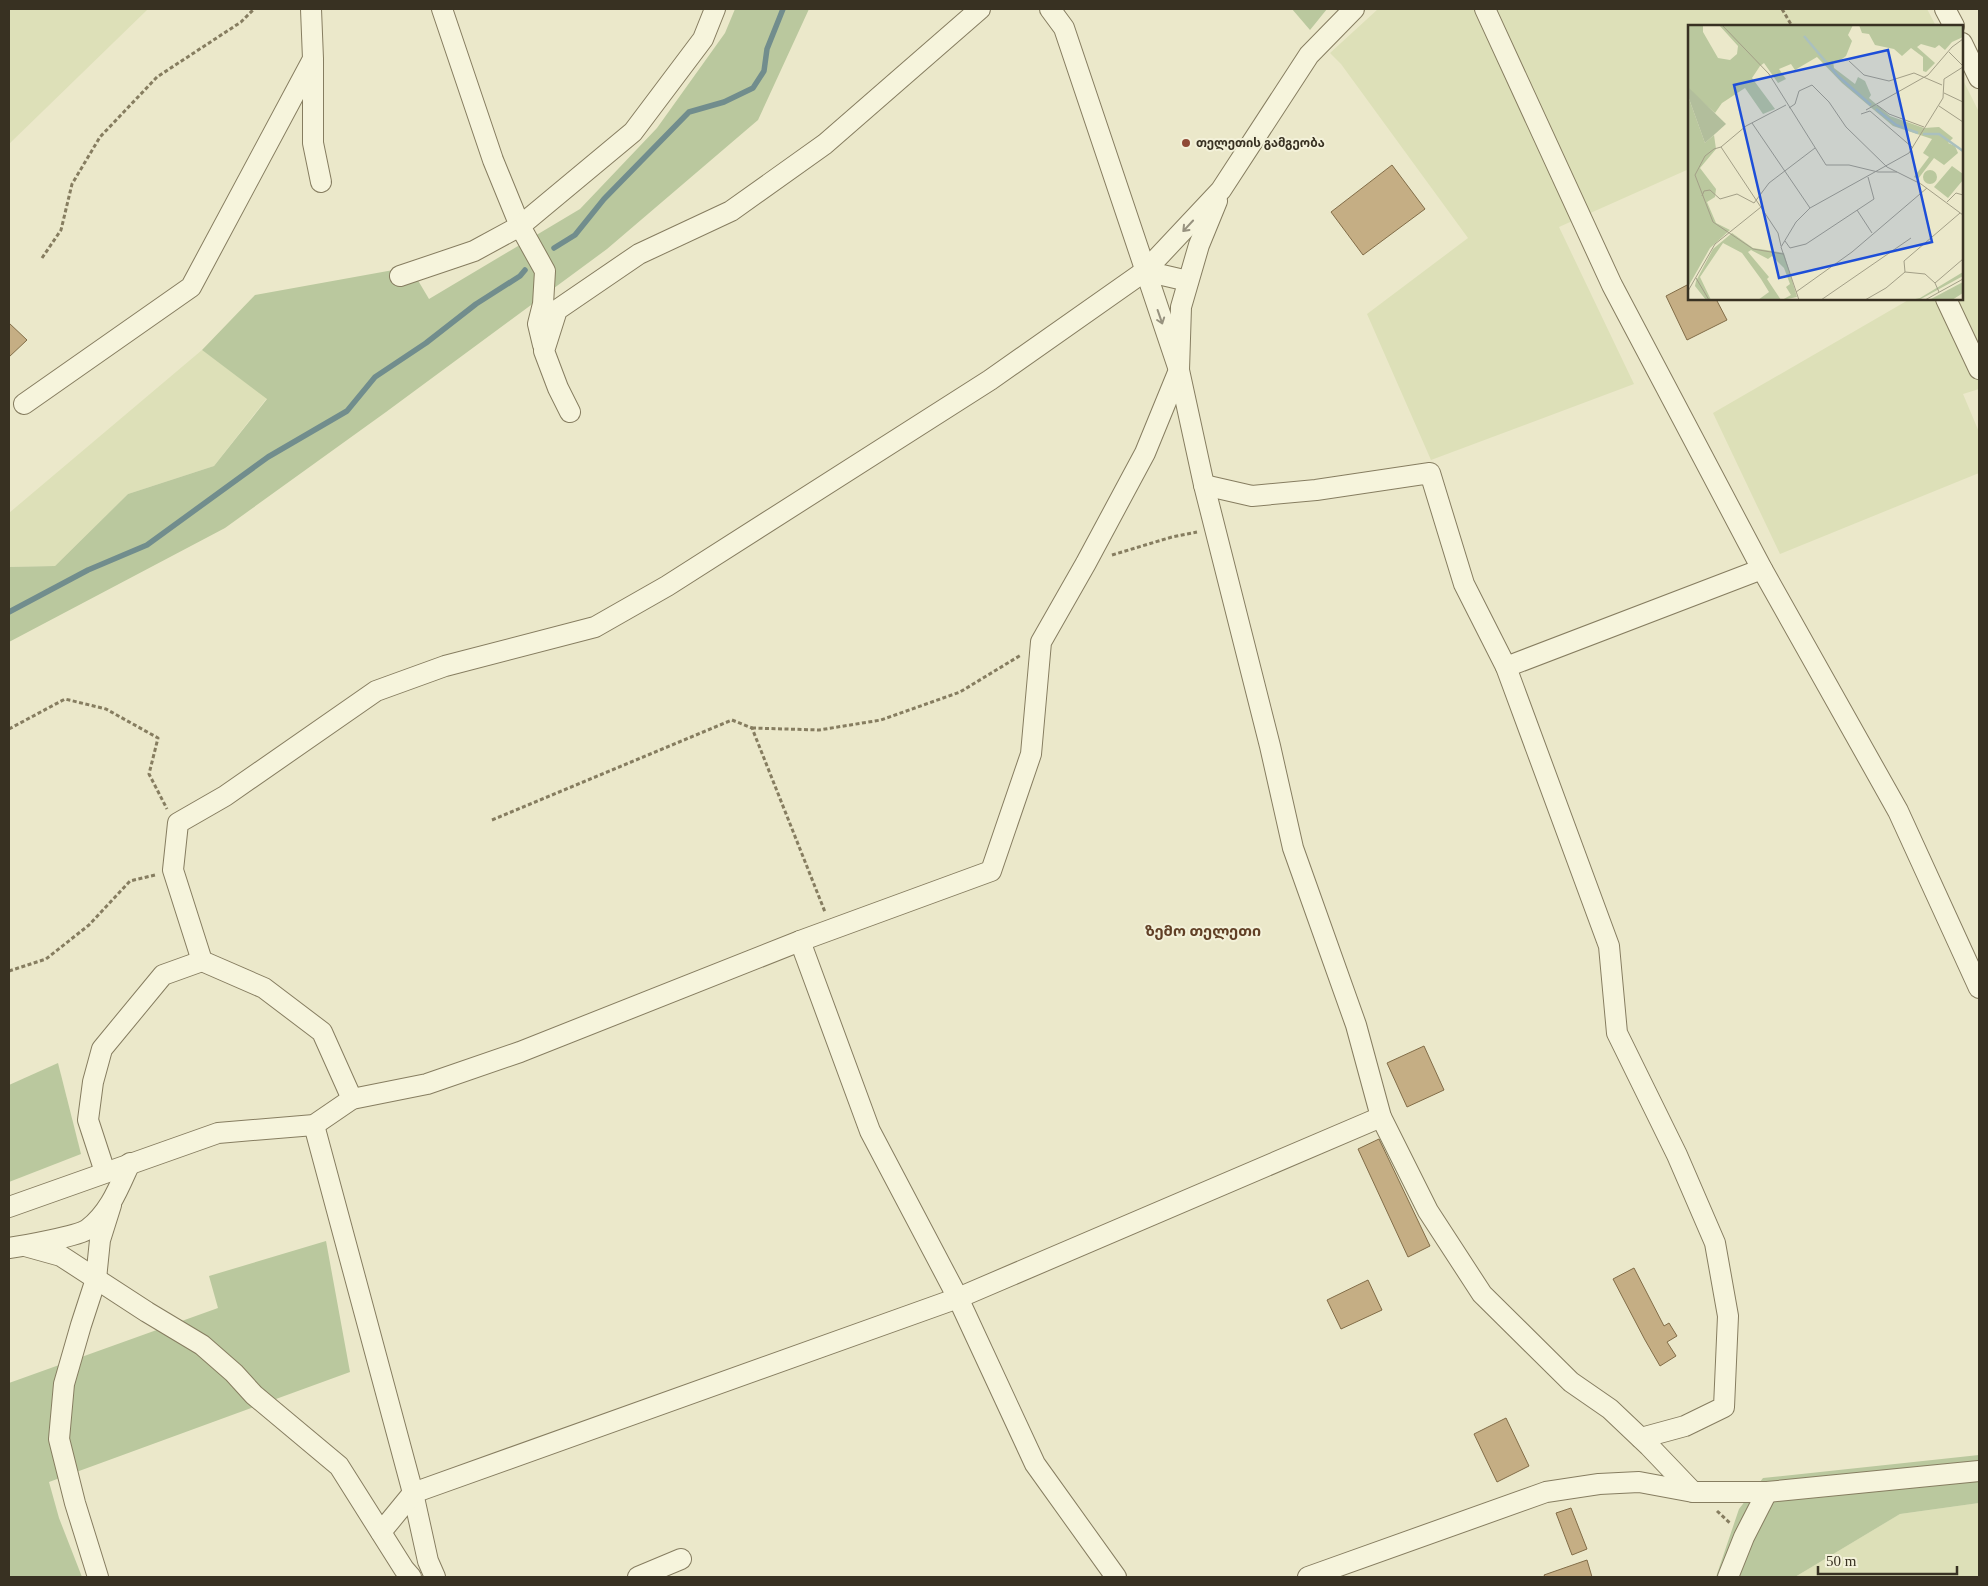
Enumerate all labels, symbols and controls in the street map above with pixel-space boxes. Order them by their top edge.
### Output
inset map [1688,25,1963,300]
place label: თელეთის გამგეობა [1196,136,1325,151]
marker: თელეთის გამგეობა [1180,137,1192,149]
one-way arrow [1182,219,1194,232]
one-way arrow [1156,309,1165,325]
district label: ზემო თელეთი [1145,923,1261,940]
scale bar [1818,1544,1957,1576]
text: 50 m [1826,1553,1857,1569]

